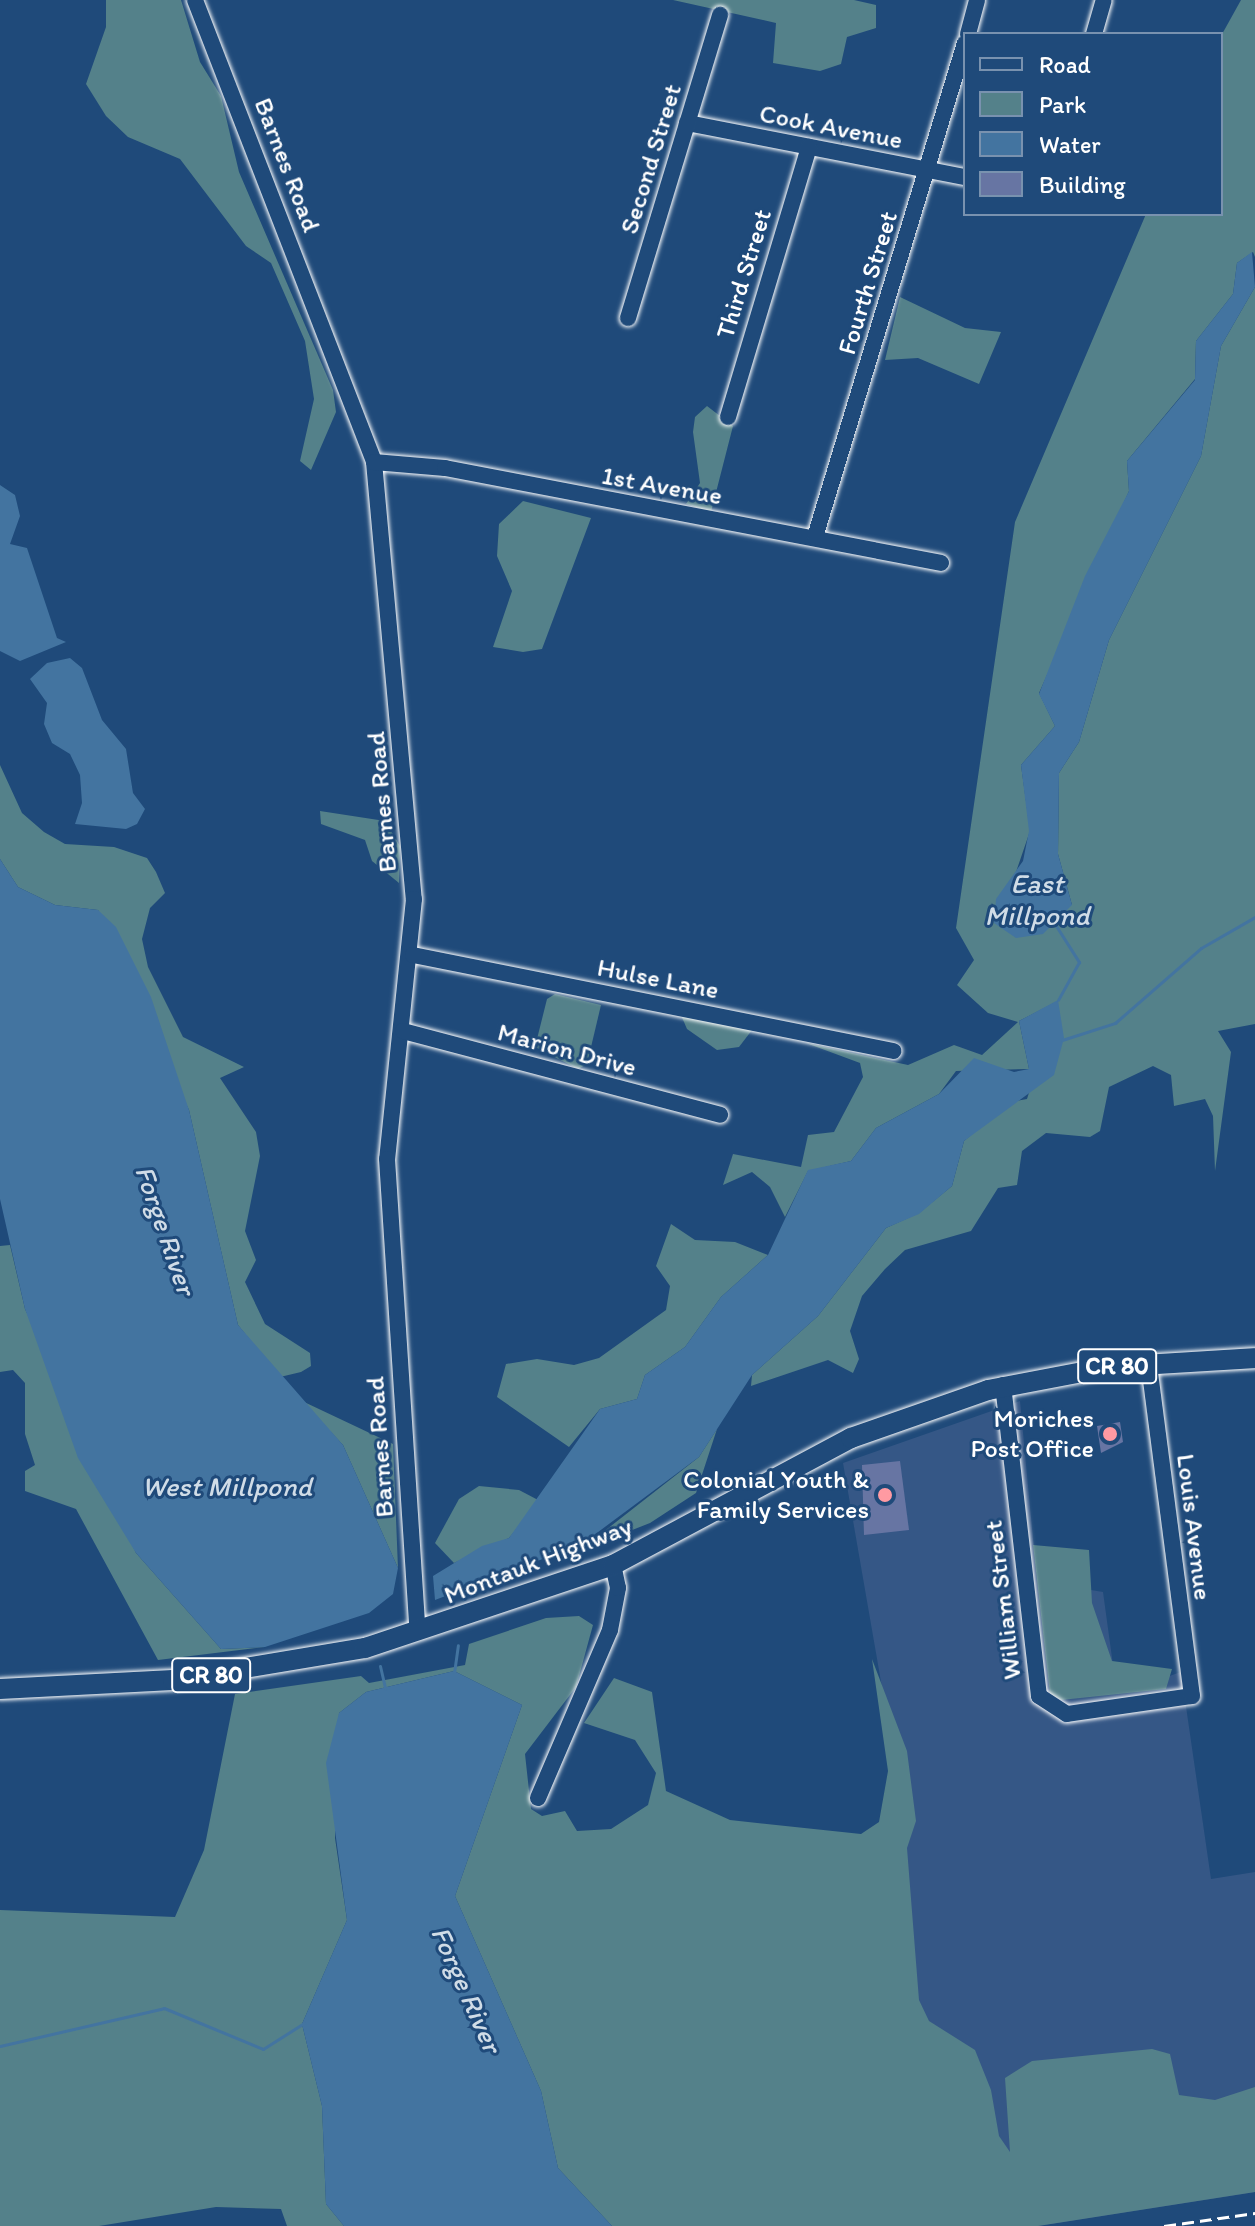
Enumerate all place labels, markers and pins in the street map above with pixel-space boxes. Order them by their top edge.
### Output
place label: Moriches Post Office [970,1403,1094,1464]
marker: Moriches Post Office [1101,1425,1119,1443]
place label: Colonial Youth & Family Services [685,1464,869,1526]
marker: Colonial Youth & Family Services [876,1486,894,1504]

